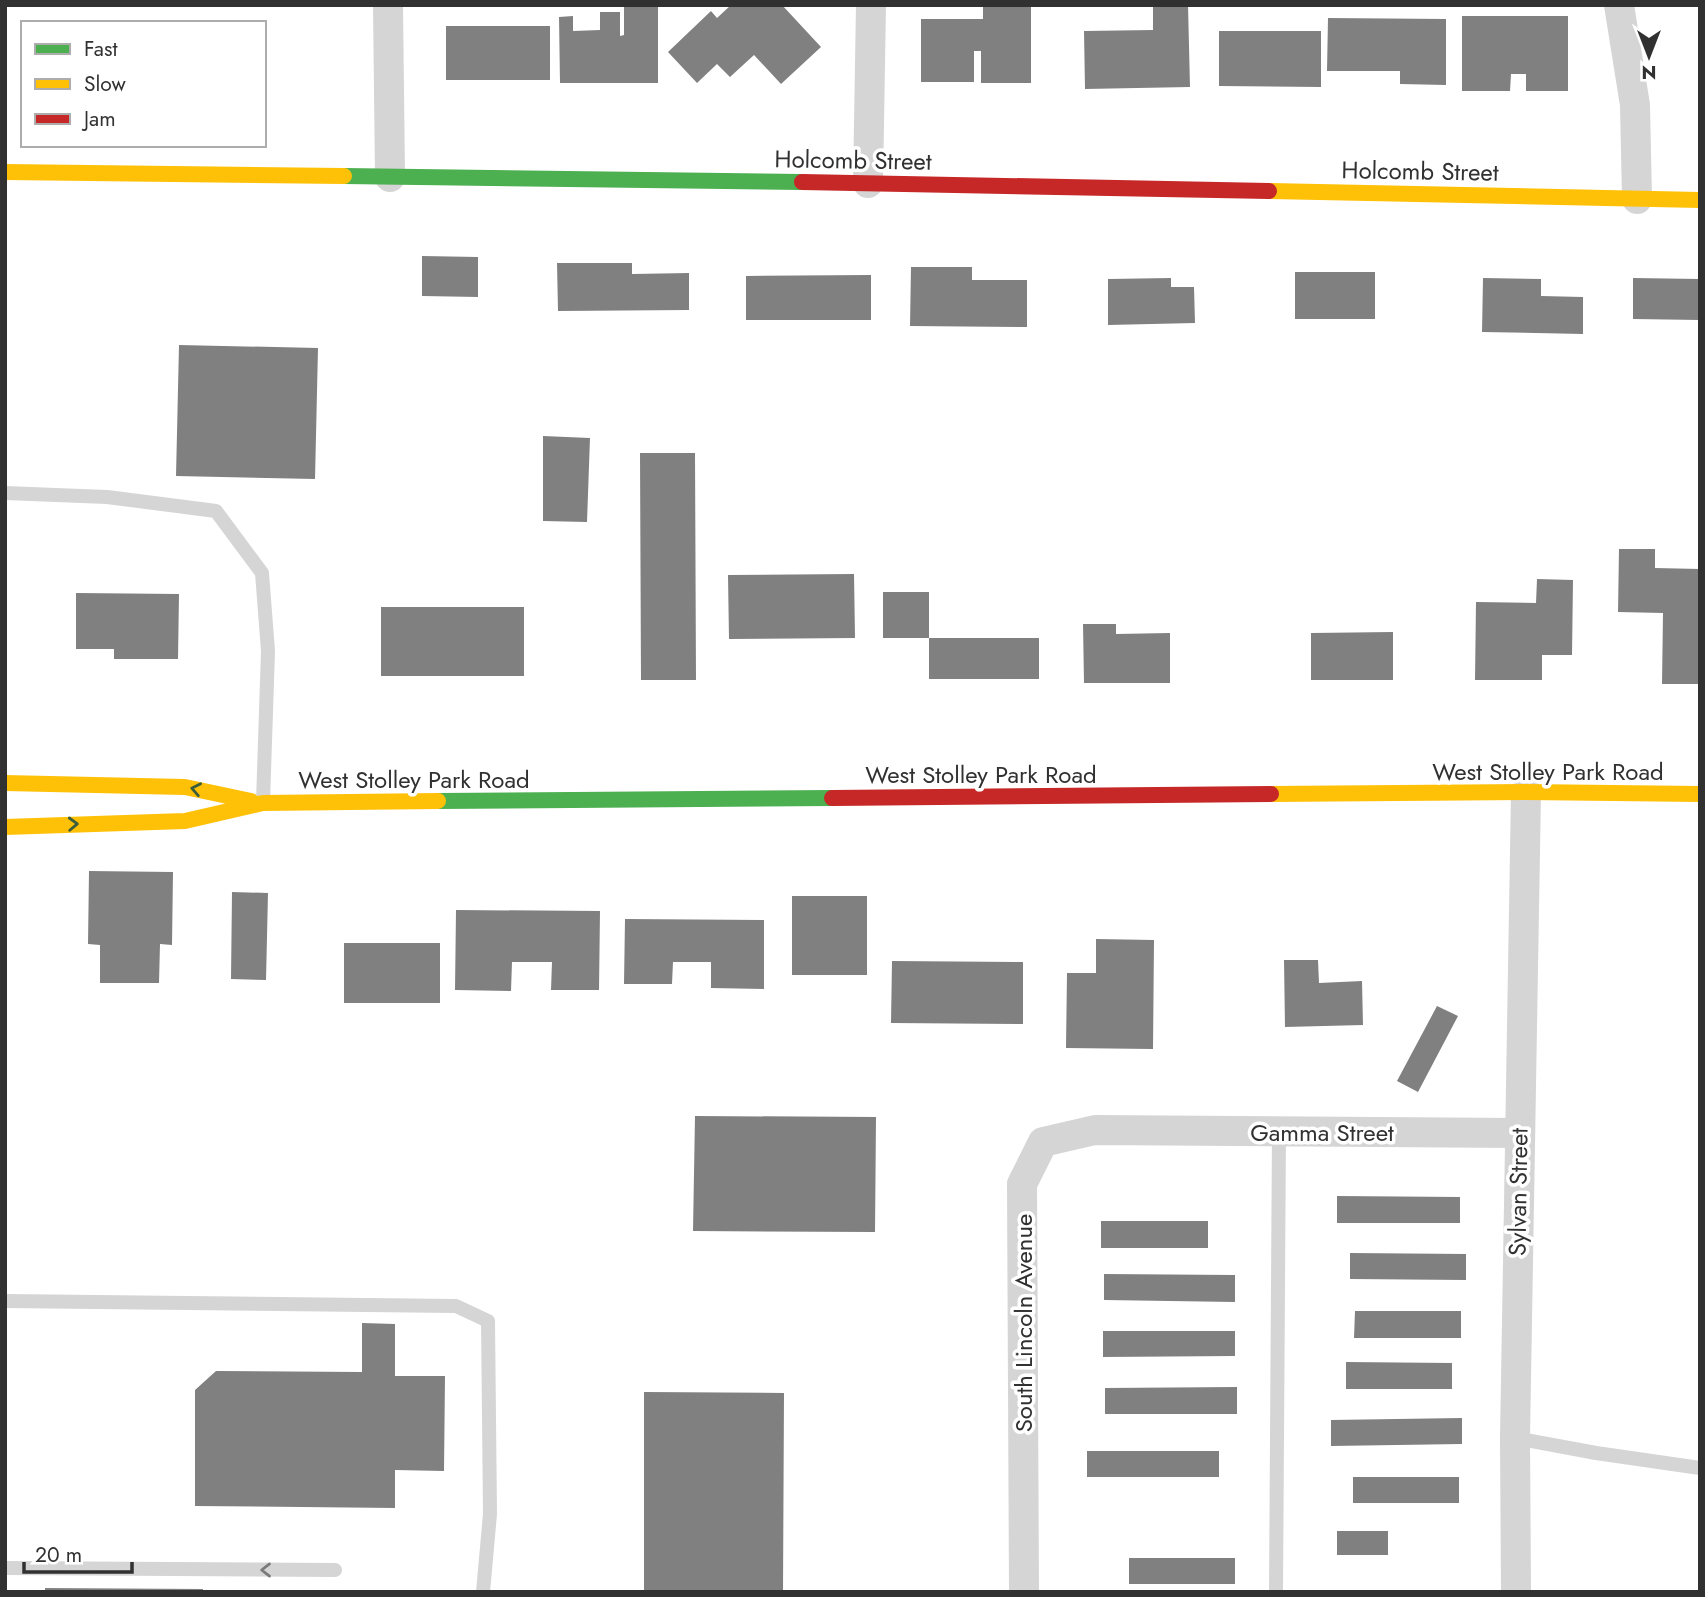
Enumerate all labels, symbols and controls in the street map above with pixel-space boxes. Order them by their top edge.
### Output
legend [21,21,266,147]
north arrow [1614,21,1684,91]
text: Fast [84,34,117,64]
text: N [1641,59,1657,86]
text: Slow [84,69,126,99]
text: Jam [81,104,116,134]
street label: Holcomb Street [774,141,932,179]
street label: Holcomb Street [1341,152,1499,190]
street label: West Stolley Park Road [1432,754,1664,789]
street label: West Stolley Park Road [865,757,1097,792]
street label: West Stolley Park Road [298,762,530,797]
one-way arrow [190,783,202,798]
one-way arrow [68,817,79,832]
street label: Gamma Street [1250,1115,1394,1150]
street label: Sylvan Street [1499,1127,1537,1256]
street label: South Lincoln Avenue [1006,1214,1041,1432]
scale bar [24,1530,133,1574]
text: 20 m [35,1540,82,1570]
one-way arrow [261,1562,271,1578]

